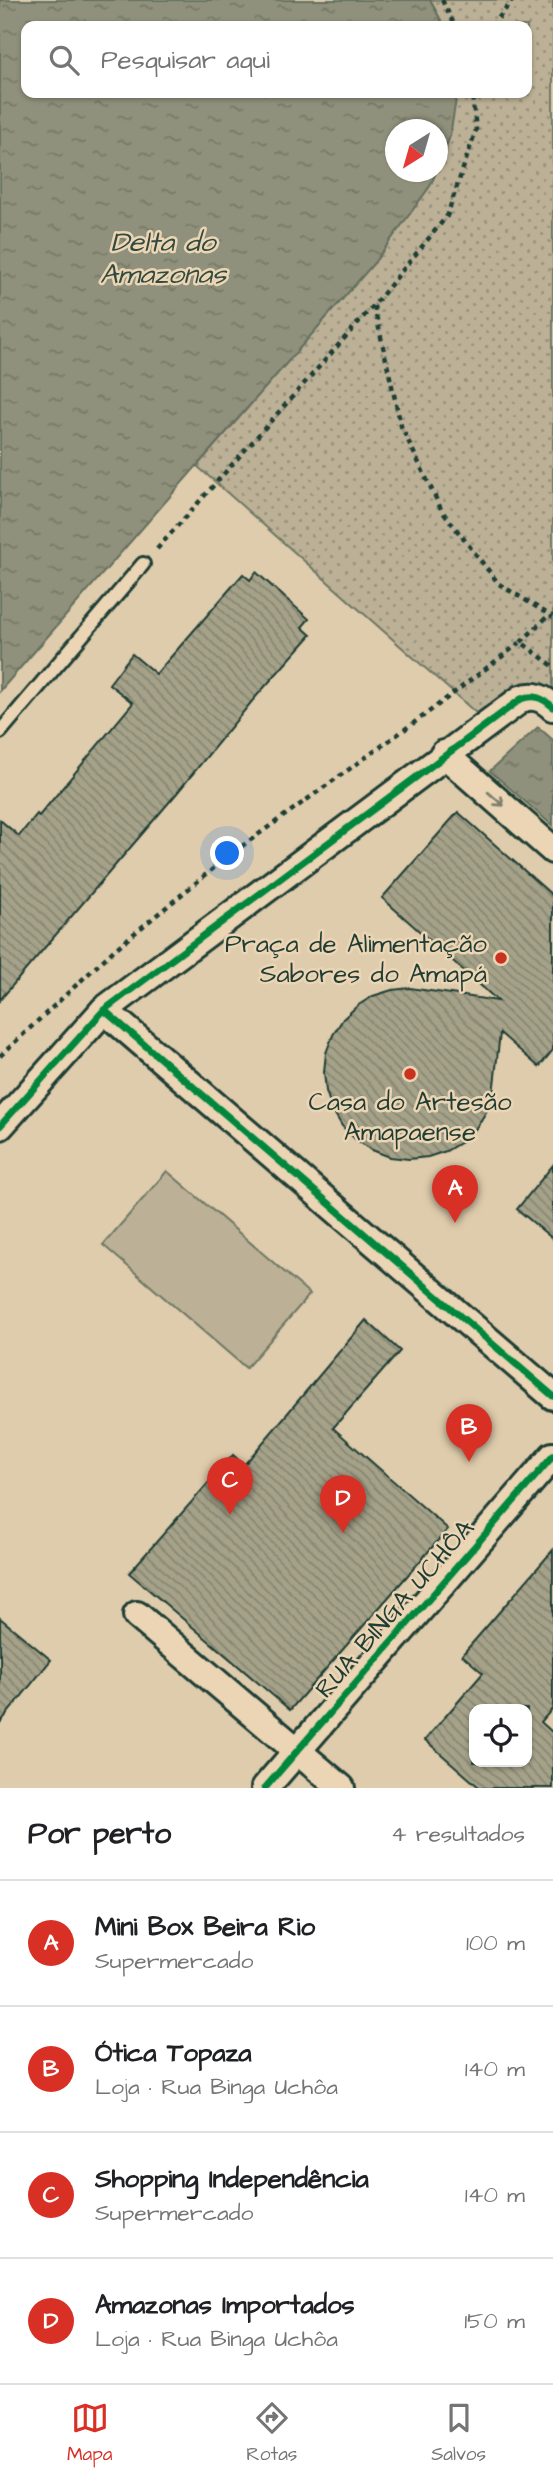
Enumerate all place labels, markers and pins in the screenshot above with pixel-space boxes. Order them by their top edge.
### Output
place label: Praça de Alimentação Sabores do Amapá [225,926,487,992]
marker: Praça de Alimentação Sabores do Amapá [493,950,509,966]
marker: Casa do Artesão Amapaense [402,1066,418,1082]
place label: Casa do Artesão Amapaense [308,1084,512,1150]
pin: A [432,1165,478,1223]
pin: B [446,1404,492,1462]
pin: C [207,1457,253,1515]
pin: D [320,1475,366,1533]

